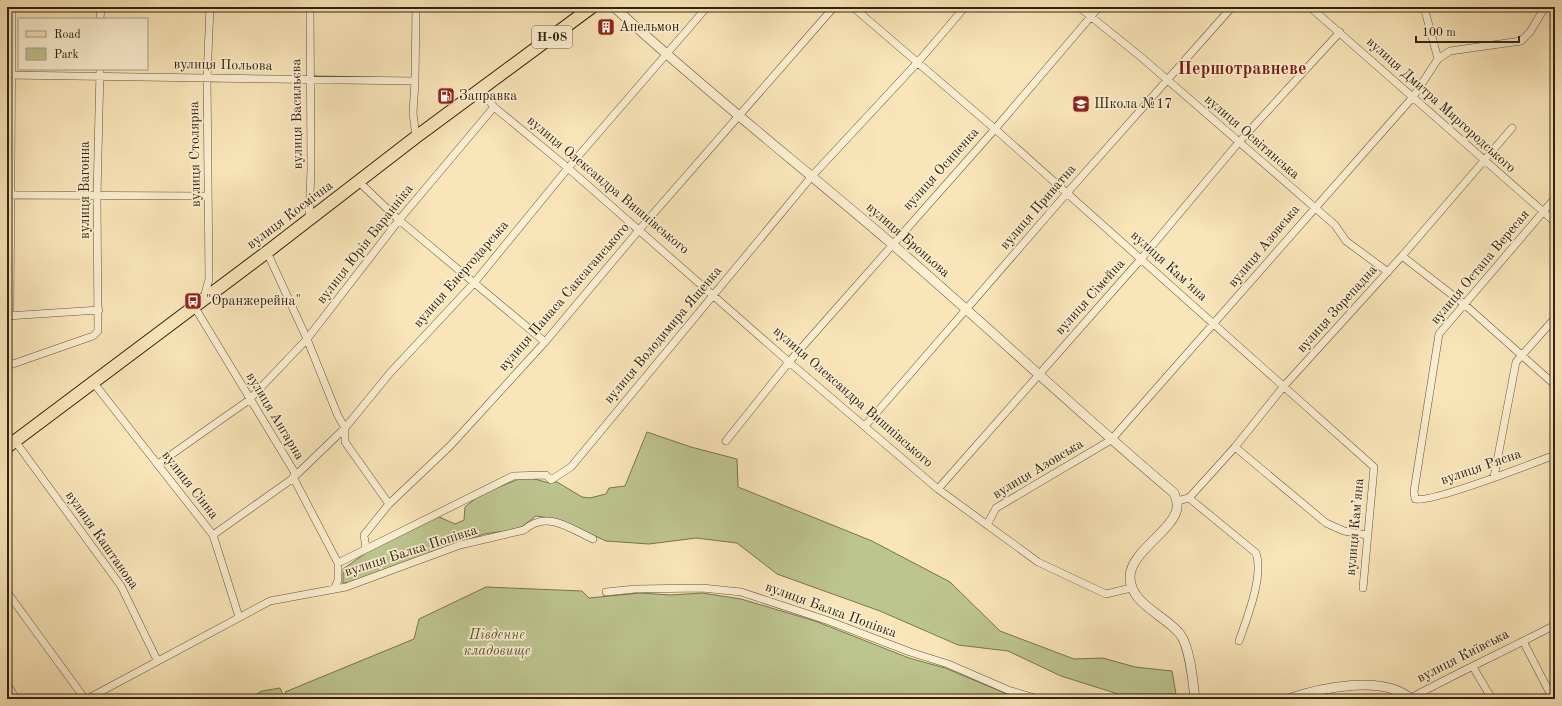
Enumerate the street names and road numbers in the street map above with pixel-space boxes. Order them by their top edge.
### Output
road number: Н-08 [532,26,572,48]
street label: вулиця Дмитра Миргородського [1364,35,1518,176]
street label: вулиця Польова [173,57,273,73]
street label: вулиця Васильєва [289,59,305,169]
street label: вулиця Освітянська [1202,92,1302,182]
street label: вулиця Столярна [187,101,203,207]
street label: вулиця Олександра Вишнівського [524,113,692,257]
street label: вулиця Осипенка [900,125,982,213]
street label: вулиця Вагонна [78,141,92,239]
street label: вулиця Приватна [997,162,1079,252]
street label: вулиця Космічна [244,178,336,252]
street label: вулиця Юрія Баранніка [314,182,416,306]
street label: вулиця Броньова [864,200,953,280]
street label: вулиця Азовська [1225,202,1303,290]
street label: вулиця Остапа Вересая [1428,207,1532,327]
street label: вулиця Енергодарська [411,218,511,330]
street label: вулиця Панаса Саксаганського [496,220,632,374]
street label: вулиця Кам’яна [1128,228,1210,304]
street label: вулиця Сімейна [1052,256,1128,338]
street label: вулиця Зорепадна [1294,263,1380,355]
street label: вулиця Володимира Ященка [602,264,724,406]
street label: вулиця Олександра Вишнівського [770,324,936,470]
street label: вулиця Ангарна [243,370,307,462]
street label: вулиця Азовська [990,436,1086,502]
street label: вулиця Рясна [1439,447,1523,487]
street label: вулиця Сінна [159,448,221,522]
street label: вулиця Кам’яна [1344,478,1366,576]
street label: вулиця Каштанова [63,488,141,592]
street label: вулиця Балка Попівка [343,523,479,579]
street label: вулиця Балка Попівка [763,580,899,640]
street label: вулиця Київська [1415,627,1511,685]

